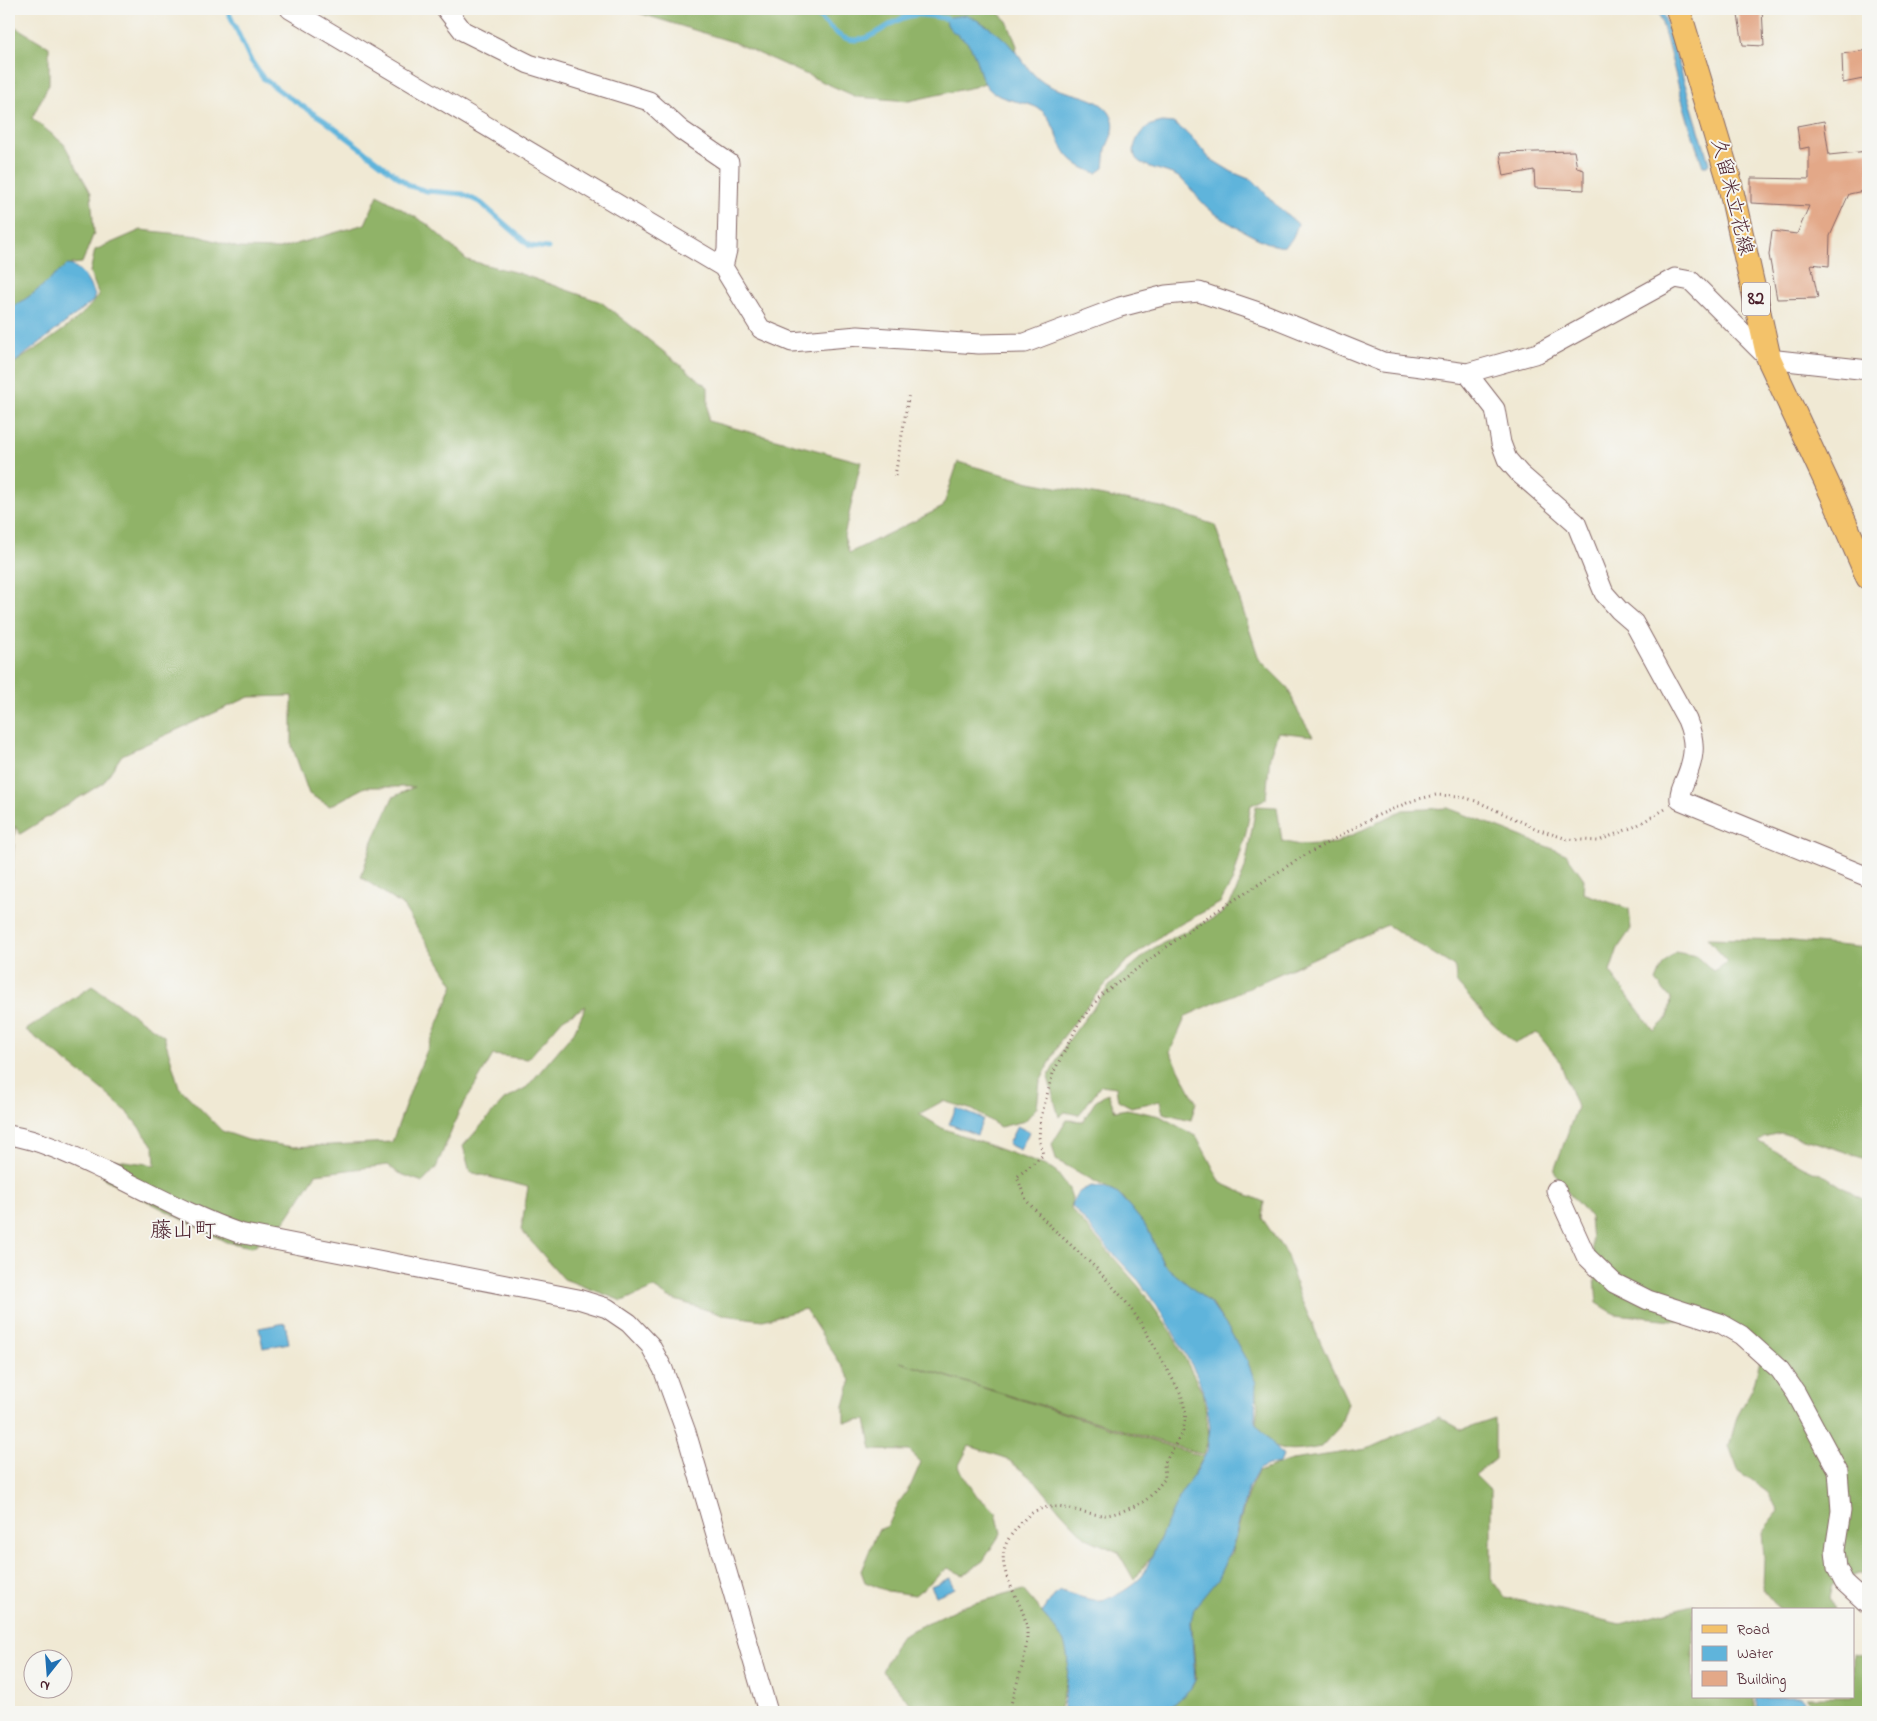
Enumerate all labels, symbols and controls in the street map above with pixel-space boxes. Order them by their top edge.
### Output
street label: 久留米立花線 [1702,135,1760,259]
road number: 82 [1742,282,1770,316]
district label: 藤山町 [150,1216,216,1248]
legend [1692,1608,1854,1698]
text: Road [1737,1619,1770,1641]
text: Water [1737,1643,1773,1665]
north arrow [22,1648,72,1698]
text: Building [1736,1669,1786,1692]
text: N [37,1674,52,1696]

